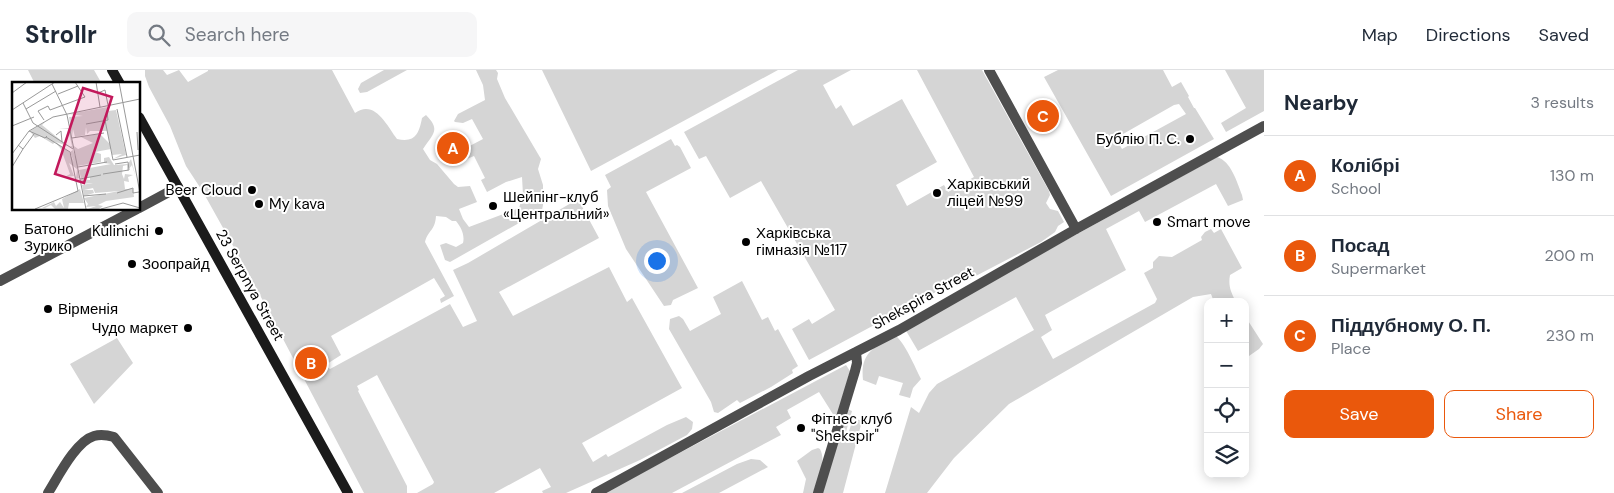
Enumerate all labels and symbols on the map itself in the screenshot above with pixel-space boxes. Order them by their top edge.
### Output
inset map [12,82,140,210]
pin: C [1027,97,1059,135]
pin: A [437,129,469,167]
place label: Бублію П. С. [1096,129,1180,149]
marker: Бублію П. С. [1184,133,1196,145]
place label: Харківський ліцей №99 [947,174,1030,211]
place label: Beer Cloud [165,180,242,200]
marker: Beer Cloud [246,184,258,196]
place label: Шейпінг-клуб «Центральний» [503,187,610,224]
marker: Харківський ліцей №99 [931,187,943,199]
place label: My kava [269,194,325,214]
marker: My kava [253,198,265,210]
marker: Шейпінг-клуб «Центральний» [487,200,499,212]
place label: Smart move [1167,212,1251,232]
marker: Smart move [1151,216,1163,228]
place label: Батоно Зурико [24,219,74,256]
place label: Kulinichi [92,221,149,241]
place label: Харківська гімназія №117 [756,223,847,260]
marker: Kulinichi [153,225,165,237]
street label: 23 Serpnya Street [211,226,289,344]
marker: Батоно Зурико [8,232,20,244]
marker: Харківська гімназія №117 [740,236,752,248]
your location [644,248,670,274]
place label: Зоопрайд [142,254,210,274]
marker: Зоопрайд [126,258,138,270]
street label: Shekspira Street [868,262,978,334]
place label: Вірменія [58,299,118,319]
marker: Вірменія [42,303,54,315]
place label: Чудо маркет [91,318,178,338]
marker: Чудо маркет [182,322,194,334]
pin: B [295,344,327,382]
place label: Фітнес клуб "Shekspir" [811,409,892,446]
marker: Фітнес клуб "Shekspir" [795,422,807,434]

